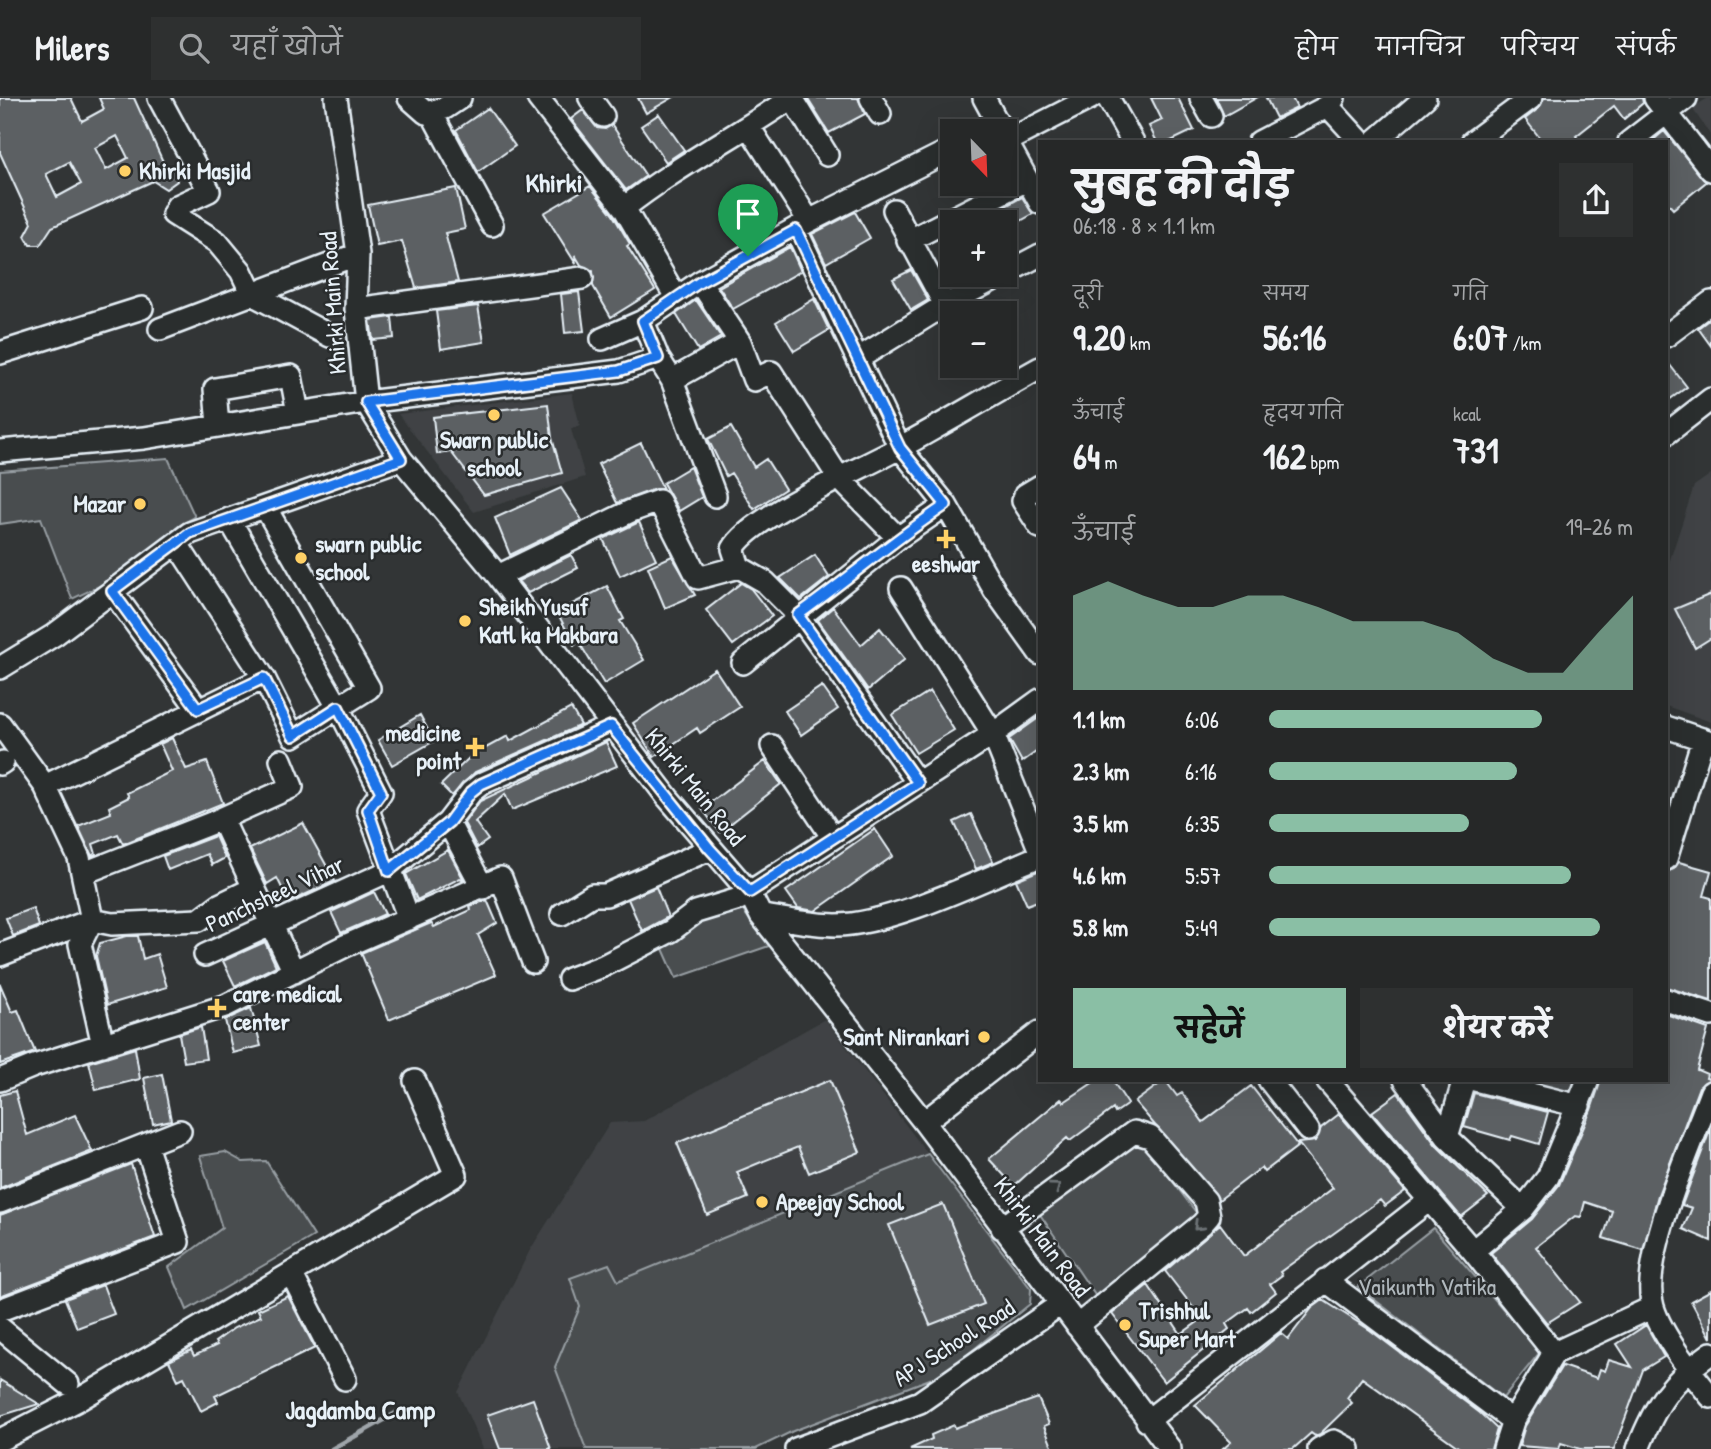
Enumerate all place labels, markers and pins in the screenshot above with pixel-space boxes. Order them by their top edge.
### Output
place label: Khirki Masjid [139,154,251,186]
marker: Khirki Masjid [117,163,133,179]
pin [718,184,778,256]
marker: Swarn public school [486,407,502,423]
place label: Swarn public school [440,423,549,483]
place label: Mazar [73,487,127,519]
marker: Mazar [132,496,148,512]
place label: swarn public school [315,527,422,587]
marker: eeshwar [938,531,954,547]
place label: eeshwar [912,547,981,579]
marker: swarn public school [293,550,309,566]
place label: Sheikh Yusuf Katl ka Makbara [479,590,618,650]
marker: Sheikh Yusuf Katl ka Makbara [457,613,473,629]
place label: medicine point [385,716,462,777]
marker: medicine point [467,739,483,755]
place label: care medical center [233,977,342,1037]
marker: care medical center [207,998,227,1018]
place label: Sant Nirankari [843,1020,970,1052]
marker: Sant Nirankari [976,1029,992,1045]
place label: Apeejay School [776,1185,905,1218]
marker: Apeejay School [754,1194,770,1210]
place label: Trishhul Super Mart [1138,1294,1236,1355]
marker: Trishhul Super Mart [1117,1317,1133,1333]

